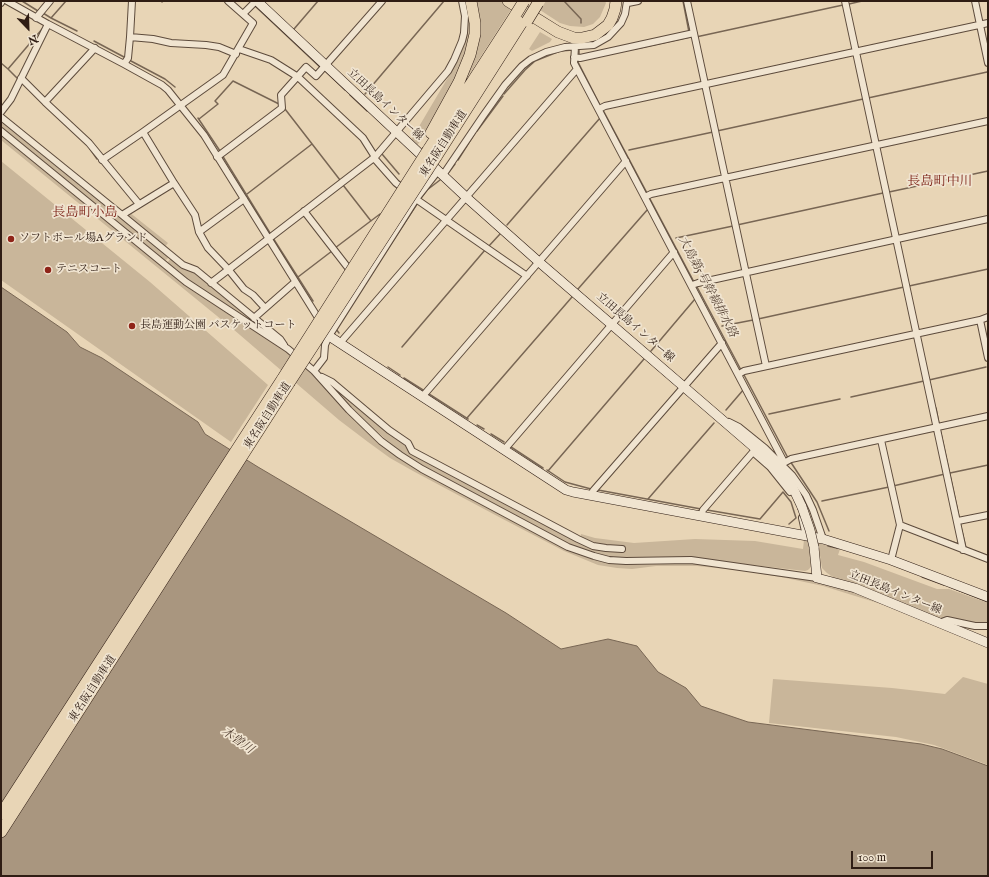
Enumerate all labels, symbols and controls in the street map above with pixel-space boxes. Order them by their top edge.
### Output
north arrow [8,8,48,48]
text: N [26,31,40,47]
street label: 立田長島インター線 [344,66,426,144]
street label: 東名阪自動車道 [417,108,471,180]
district label: 長島町中川 [908,174,972,190]
district label: 長島町小島 [53,205,117,221]
place label: ソフトボール場Aグランド [19,232,147,246]
marker: ソフトボール場Aグランド [6,234,16,244]
water label: 大島第5号幹線排水路 [674,234,740,340]
place label: テニスコート [56,263,122,277]
marker: テニスコート [43,265,53,275]
street label: 立田長島インター線 [593,291,677,365]
place label: 長島運動公園 バスケットコート [140,319,296,333]
marker: 長島運動公園 バスケットコート [127,321,137,331]
street label: 東名阪自動車道 [241,380,295,452]
street label: 立田長島インター線 [847,568,943,618]
street label: 東名阪自動車道 [66,653,120,725]
water label: 木曽川 [218,725,256,757]
scale bar [853,843,935,869]
text: 100 m [858,850,886,865]

